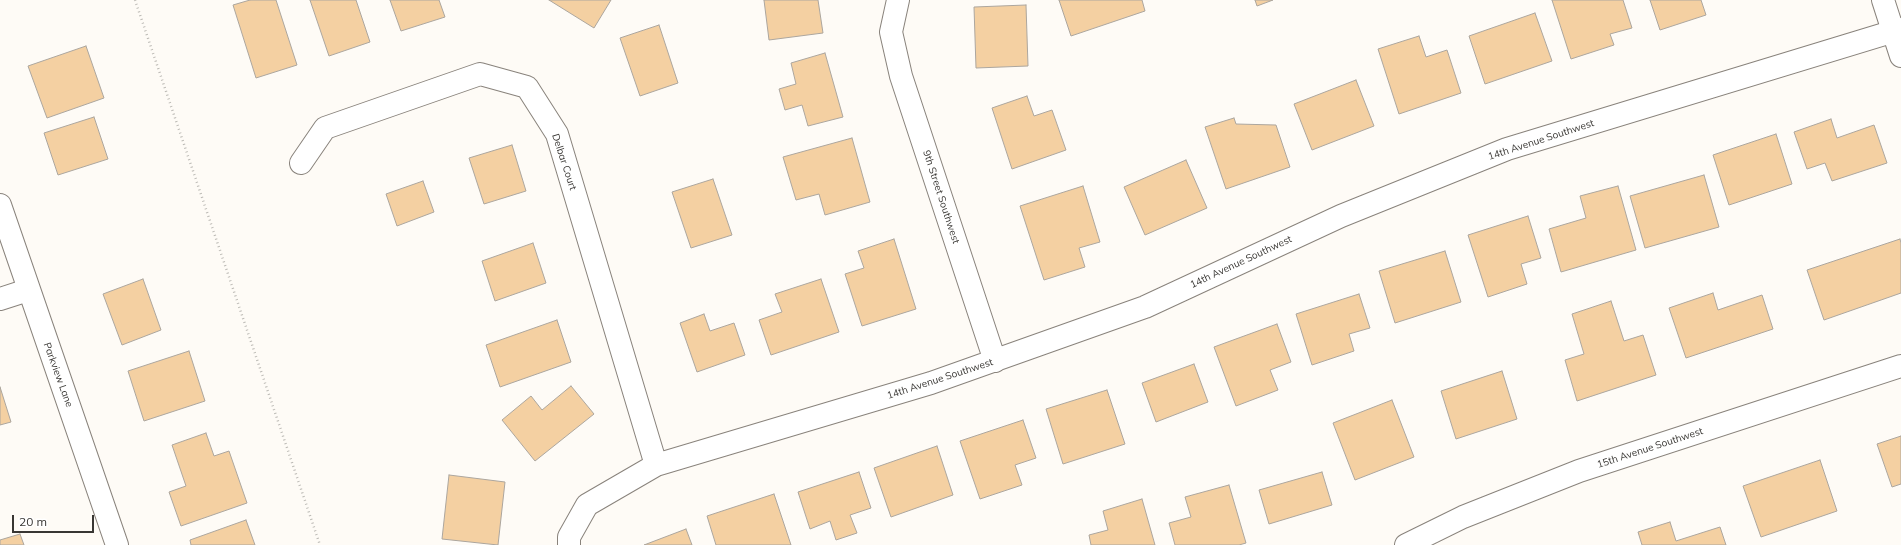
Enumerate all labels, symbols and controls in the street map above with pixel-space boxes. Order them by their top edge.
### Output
street label: 14th Avenue Southwest [1486,117,1596,163]
street label: Delbar Court [549,132,579,192]
street label: 9th Street Southwest [920,149,962,245]
street label: 14th Avenue Southwest [1188,233,1294,291]
street label: Parkview Lane [41,341,75,409]
street label: 14th Avenue Southwest [885,356,995,402]
street label: 15th Avenue Southwest [1595,425,1705,471]
scale bar [14,507,96,533]
text: 20 m [19,514,47,529]

